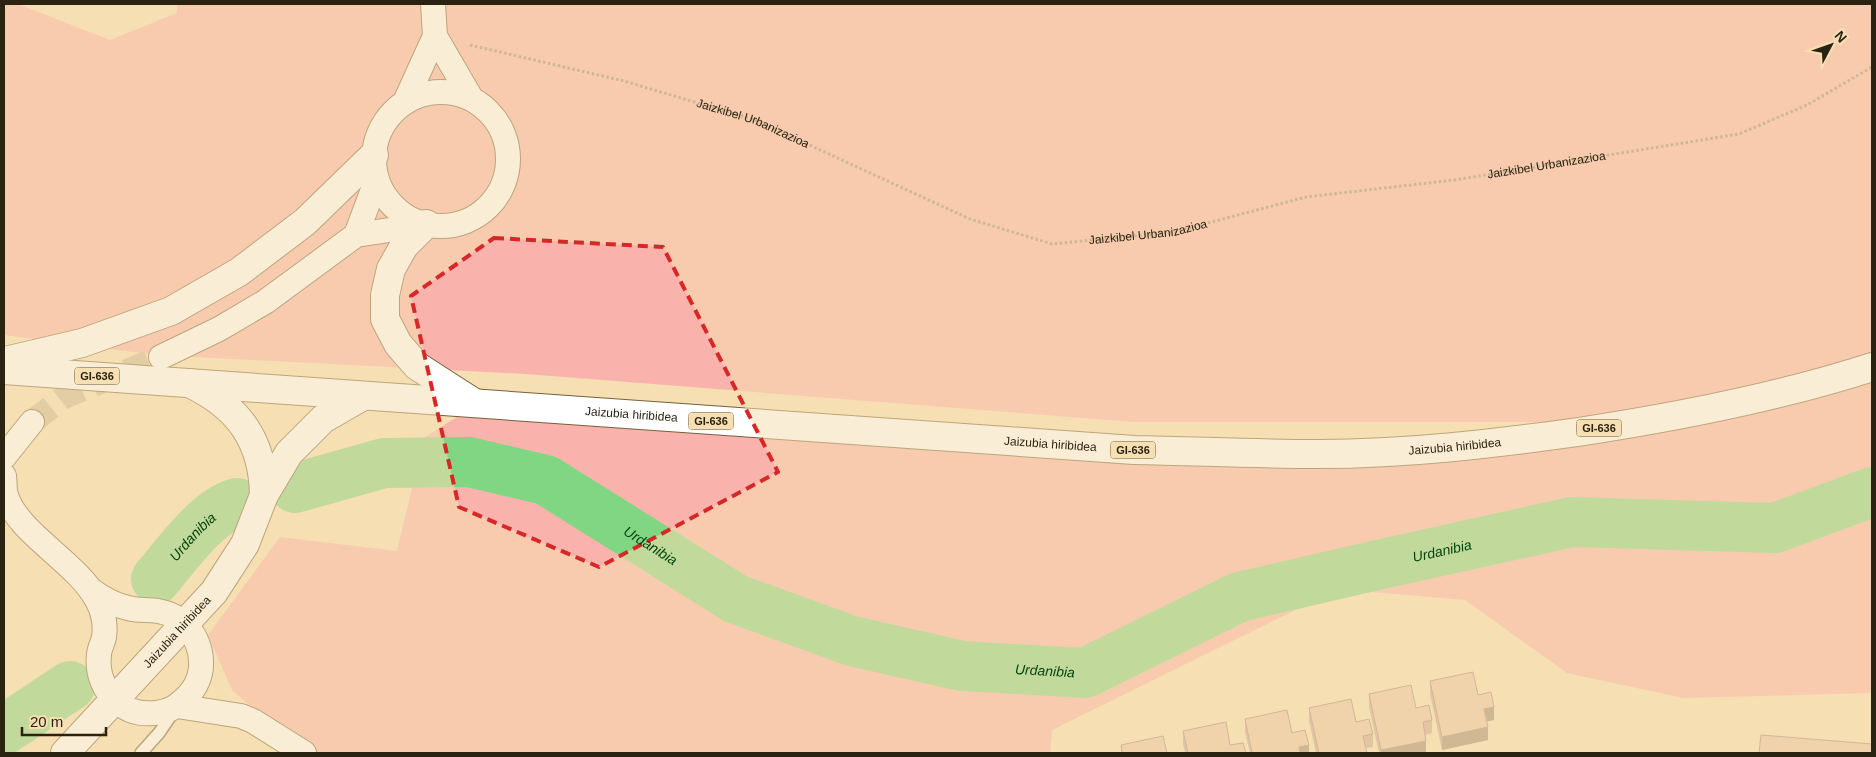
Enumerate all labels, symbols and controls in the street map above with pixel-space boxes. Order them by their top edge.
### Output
north arrow [1806,20,1856,70]
text: N [1831,27,1850,46]
street label: Jaizkibel Urbanizazioa [695,96,812,151]
street label: Jaizkibel Urbanizazioa [1486,149,1607,182]
street label: Jaizkibel Urbanizazioa [1088,216,1209,247]
road number: GI-636 [74,368,120,384]
street label: Jaizubia hiribidea [585,404,679,425]
road number: GI-636 [688,412,734,430]
road number: GI-636 [1576,419,1622,436]
street label: Jaizubia hiribidea [1004,434,1098,454]
street label: Jaizubia hiribidea [1408,435,1502,458]
road number: GI-636 [1110,442,1156,458]
water label: Urdanibia [166,509,219,564]
water label: Urdanibia [621,523,681,568]
water label: Urdanibia [1411,536,1473,565]
street label: Jaizubia hiribidea [140,593,214,671]
water label: Urdanibia [1015,661,1076,680]
scale bar [22,704,106,736]
text: 20 m [30,713,63,730]

